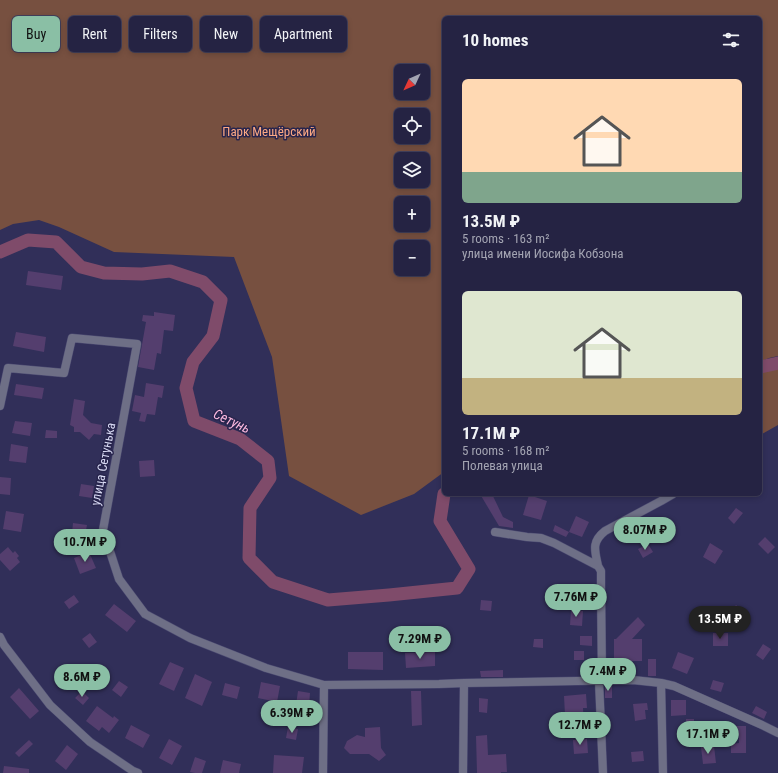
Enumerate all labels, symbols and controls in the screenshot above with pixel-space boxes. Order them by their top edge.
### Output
chip: Buy [12,16,60,52]
chip: Rent [68,16,121,52]
chip: Filters [129,16,192,52]
chip: New [200,16,252,52]
chip: Apartment [260,16,347,52]
icon: filters [720,29,742,51]
text: 10 homes [462,30,528,50]
north arrow [394,64,430,100]
map controls [394,64,430,276]
icon: home [566,105,638,177]
button: locate [394,108,430,144]
park label: Парк Мещёрский [222,124,316,139]
button: layers [394,152,430,188]
button: + [394,196,430,232]
text: 13.5M ₽ [462,211,520,231]
text: 5 rooms · 163 m² [462,231,549,246]
button: − [394,240,430,276]
text: улица имени Иосифа Кобзона [462,246,623,261]
icon: home [566,317,638,389]
water label: Сетунь [211,406,253,436]
street label: улица Сетунька [88,421,118,507]
text: 17.1M ₽ [462,423,520,443]
text: 5 rooms · 168 m² [462,443,549,458]
text: Полевая улица [462,458,543,473]
pin: 8.07M ₽ [608,517,682,551]
text: 8.07M ₽ [623,522,667,537]
pin: 10.7M ₽ [48,529,122,563]
text: 10.7M ₽ [63,534,107,549]
pin: 7.76M ₽ [539,584,613,618]
text: 7.76M ₽ [554,589,598,604]
pin: 13.5M ₽ [683,606,757,640]
text: 13.5M ₽ [698,611,742,626]
pin: 7.29M ₽ [383,626,457,660]
text: 7.29M ₽ [398,631,442,646]
pin: 7.4M ₽ [575,658,641,692]
text: 7.4M ₽ [589,663,627,678]
pin: 8.6M ₽ [49,664,115,698]
text: 8.6M ₽ [63,669,101,684]
pin: 6.39M ₽ [255,700,329,734]
text: 6.39M ₽ [270,705,314,720]
pin: 12.7M ₽ [543,712,617,746]
text: 12.7M ₽ [558,717,602,732]
pin: 17.1M ₽ [671,721,745,755]
text: 17.1M ₽ [686,726,730,741]

